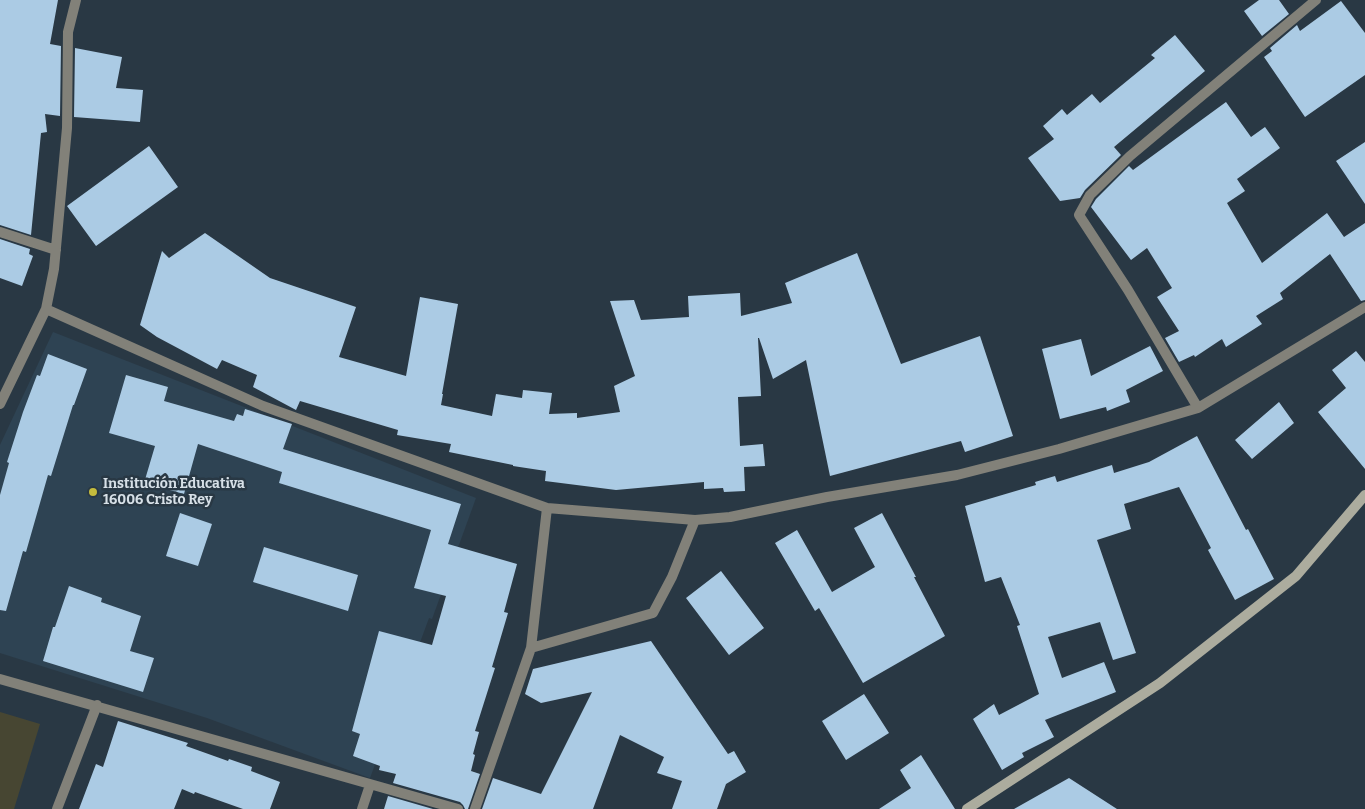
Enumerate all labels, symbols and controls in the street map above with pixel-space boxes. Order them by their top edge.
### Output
place label: Institución Educativa 16006 Cristo Rey [103,476,245,508]
marker: Institución Educativa 16006 Cristo Rey [87,486,99,498]

